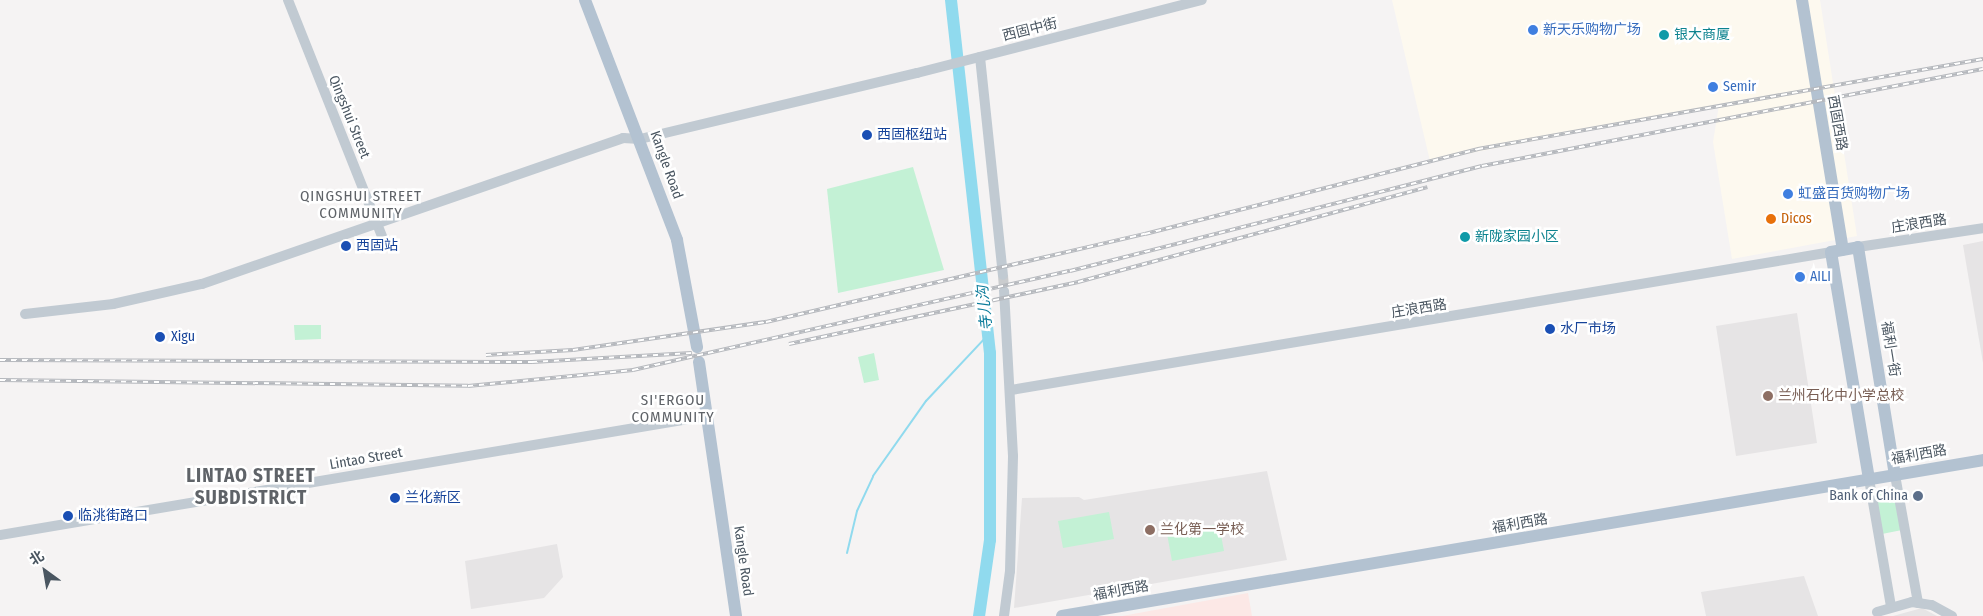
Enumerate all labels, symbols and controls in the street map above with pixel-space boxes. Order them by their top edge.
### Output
street label: 西固中街 [1001,15,1059,45]
place label: 新天乐购物广场 [1543,22,1641,38]
marker: 新天乐购物广场 [1527,24,1539,36]
place label: 银大商厦 [1674,27,1730,43]
marker: 银大商厦 [1658,29,1670,41]
street label: Qingshui Street [325,73,373,161]
place label: Semir [1723,79,1756,95]
marker: Semir [1707,81,1719,93]
street label: 西固西路 [1824,94,1850,152]
place label: 西固枢纽站 [877,127,947,143]
street label: Kangle Road [646,129,686,201]
marker: 西固枢纽站 [861,129,873,141]
place label: 虹盛百货购物广场 [1798,186,1910,202]
district label: QINGSHUI STREET COMMUNITY [298,187,424,222]
marker: 虹盛百货购物广场 [1782,188,1794,200]
place label: Dicos [1781,211,1812,227]
street label: 庄浪西路 [1890,211,1948,237]
marker: Dicos [1765,213,1777,225]
place label: 新陇家园小区 [1475,229,1559,245]
marker: 新陇家园小区 [1459,231,1471,243]
place label: 西固站 [356,238,398,254]
marker: 西固站 [340,240,352,252]
place label: AILI [1810,269,1831,285]
marker: AILI [1794,271,1806,283]
water label: 寺儿沟 [974,285,996,331]
street label: 庄浪西路 [1390,296,1448,322]
street label: 福利一街 [1877,320,1903,378]
place label: 水厂市场 [1560,321,1616,337]
marker: 水厂市场 [1544,323,1556,335]
place label: Xigu [171,329,195,345]
marker: Xigu [153,330,167,344]
place label: 兰州石化中小学总校 [1778,388,1904,404]
marker: 兰州石化中小学总校 [1762,390,1774,402]
district label: SI'ERGOU COMMUNITY [630,391,716,426]
street label: 福利西路 [1890,442,1948,468]
street label: Lintao Street [328,444,404,474]
district label: LINTAO STREET SUBDISTRICT [185,465,317,509]
place label: Bank of China [1829,488,1908,504]
place label: 兰化新区 [405,490,461,506]
marker: Bank of China [1912,490,1924,502]
marker: 兰化新区 [389,492,401,504]
place label: 临洮街路口 [78,508,148,524]
marker: 临洮街路口 [62,510,74,522]
street label: 福利西路 [1491,511,1549,537]
place label: 兰化第一学校 [1160,522,1244,538]
marker: 兰化第一学校 [1144,524,1156,536]
street label: Kangle Road [730,525,756,597]
north arrow [20,546,70,596]
text: 北 [26,547,47,569]
street label: 福利西路 [1092,578,1150,604]

